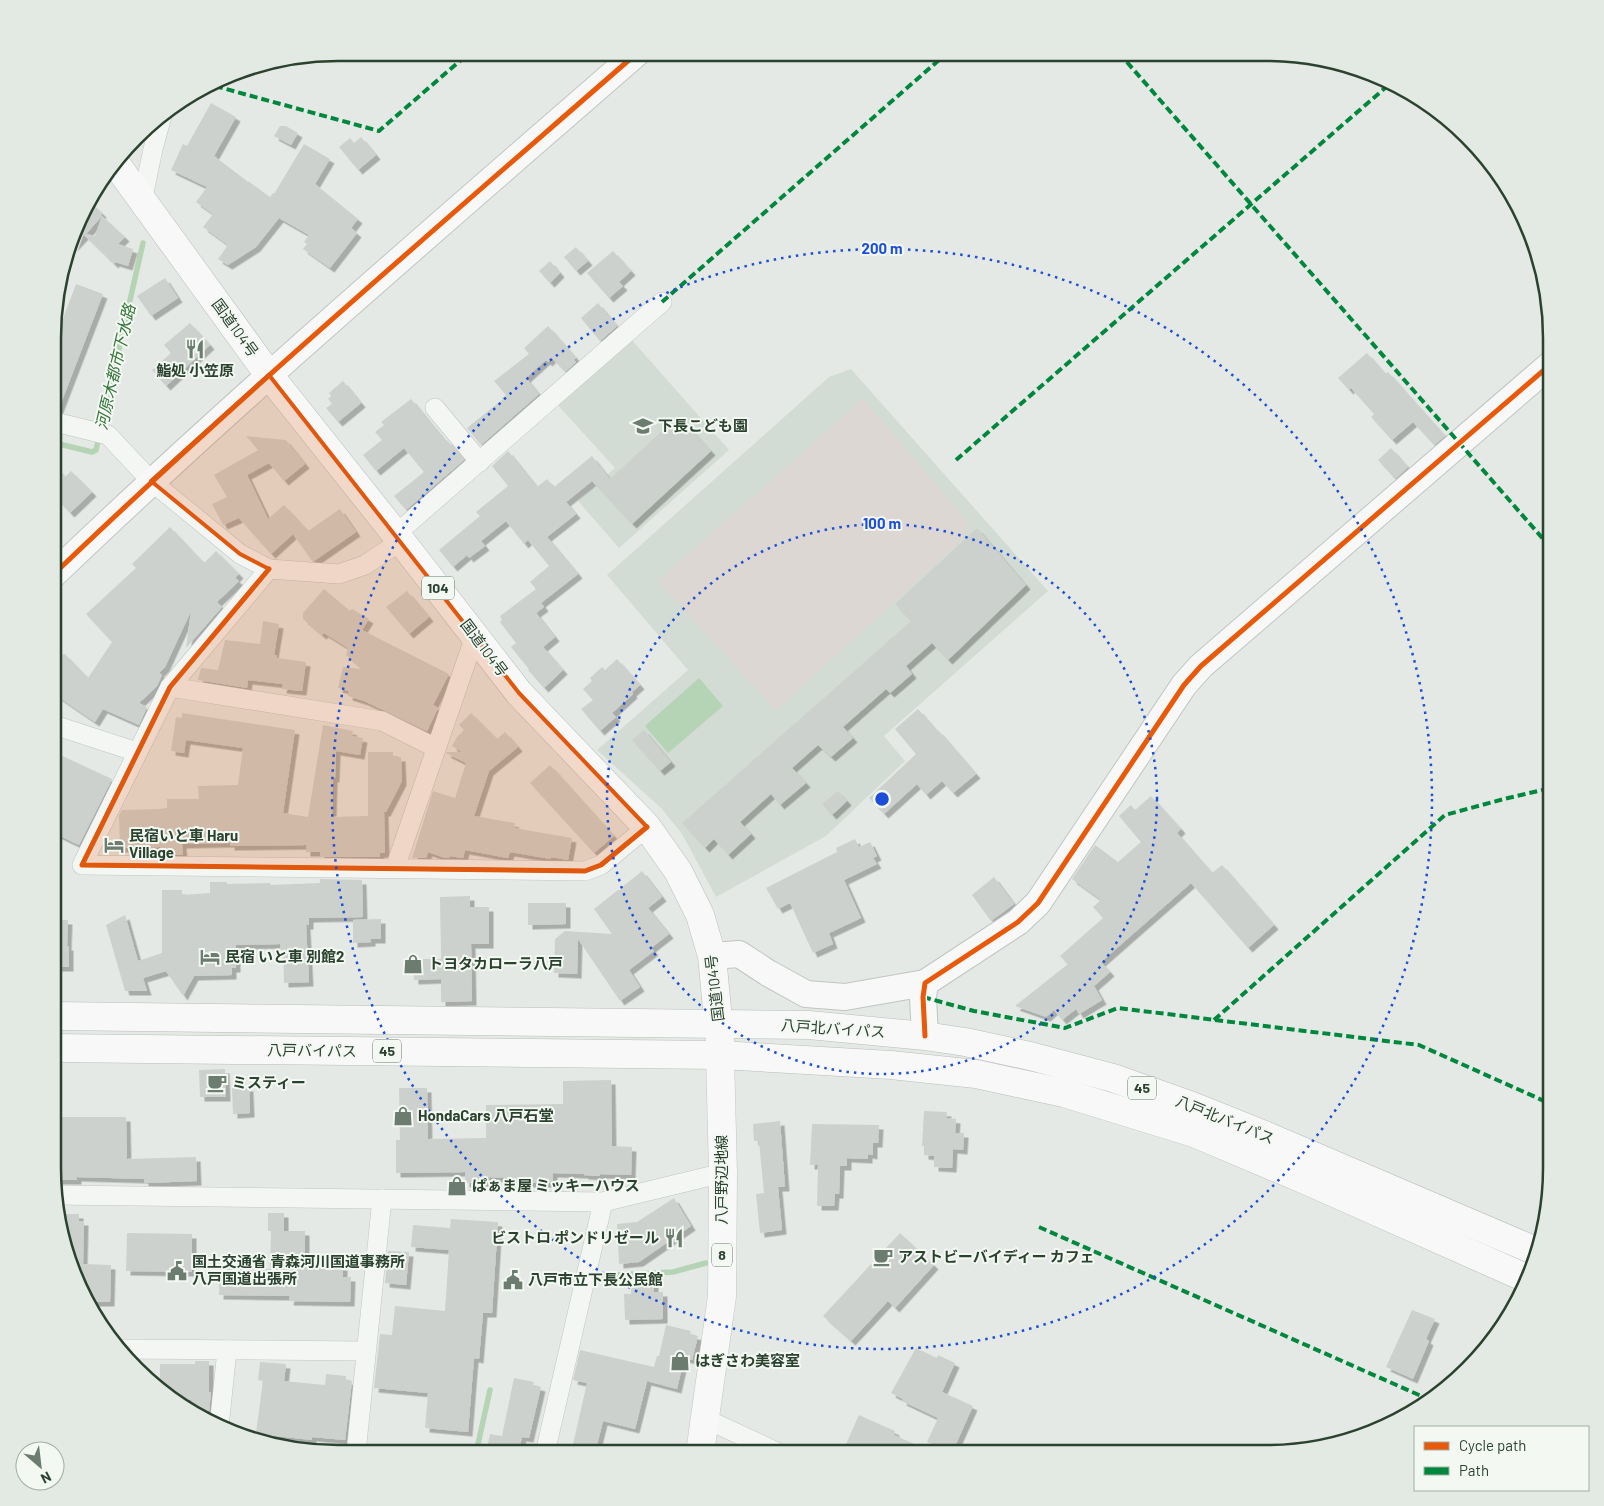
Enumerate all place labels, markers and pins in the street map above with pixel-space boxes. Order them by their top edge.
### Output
restaurant icon: 鮨処 小笠原 [184,338,206,360]
place label: 鮨処 小笠原 [156,361,234,379]
school or university icon: 下長こども園 [632,415,654,437]
place label: 下長こども園 [658,416,748,434]
centre of rings [873,790,891,808]
place label: 民宿いと車 Haru Village [129,826,238,861]
hotel icon: 民宿いと車 Haru Village [103,834,125,856]
hotel icon: 民宿 いと車 別館2 [199,946,221,968]
place label: 民宿 いと車 別館2 [225,947,344,965]
shop icon: トヨタカローラ八戸 [402,953,424,975]
place label: トヨタカローラ八戸 [428,954,563,972]
cafe icon: ミスティー [206,1072,228,1094]
place label: ミスティー [232,1073,306,1091]
shop icon: HondaCars 八戸石堂 [392,1105,414,1127]
place label: HondaCars 八戸石堂 [418,1106,554,1124]
shop icon: ぱぁま屋 ミッキーハウス [446,1175,468,1197]
place label: ぱぁま屋 ミッキーハウス [472,1176,640,1194]
restaurant icon: ビストロ ポンドリゼール [663,1227,685,1249]
place label: ビストロ ポンドリゼール [491,1228,659,1246]
cafe icon: アストビーバイディー カフェ [872,1246,894,1268]
place label: アストビーバイディー カフェ [898,1247,1095,1265]
place label: 国土交通省 青森河川国道事務所 八戸国道出張所 [192,1252,405,1287]
public building icon: 国土交通省 青森河川国道事務所 八戸国道出張所 [166,1260,188,1282]
public building icon: 八戸市立下長公民館 [502,1269,524,1291]
place label: 八戸市立下長公民館 [528,1270,663,1288]
shop icon: はぎさわ美容室 [669,1350,691,1372]
place label: はぎさわ美容室 [695,1351,800,1369]

